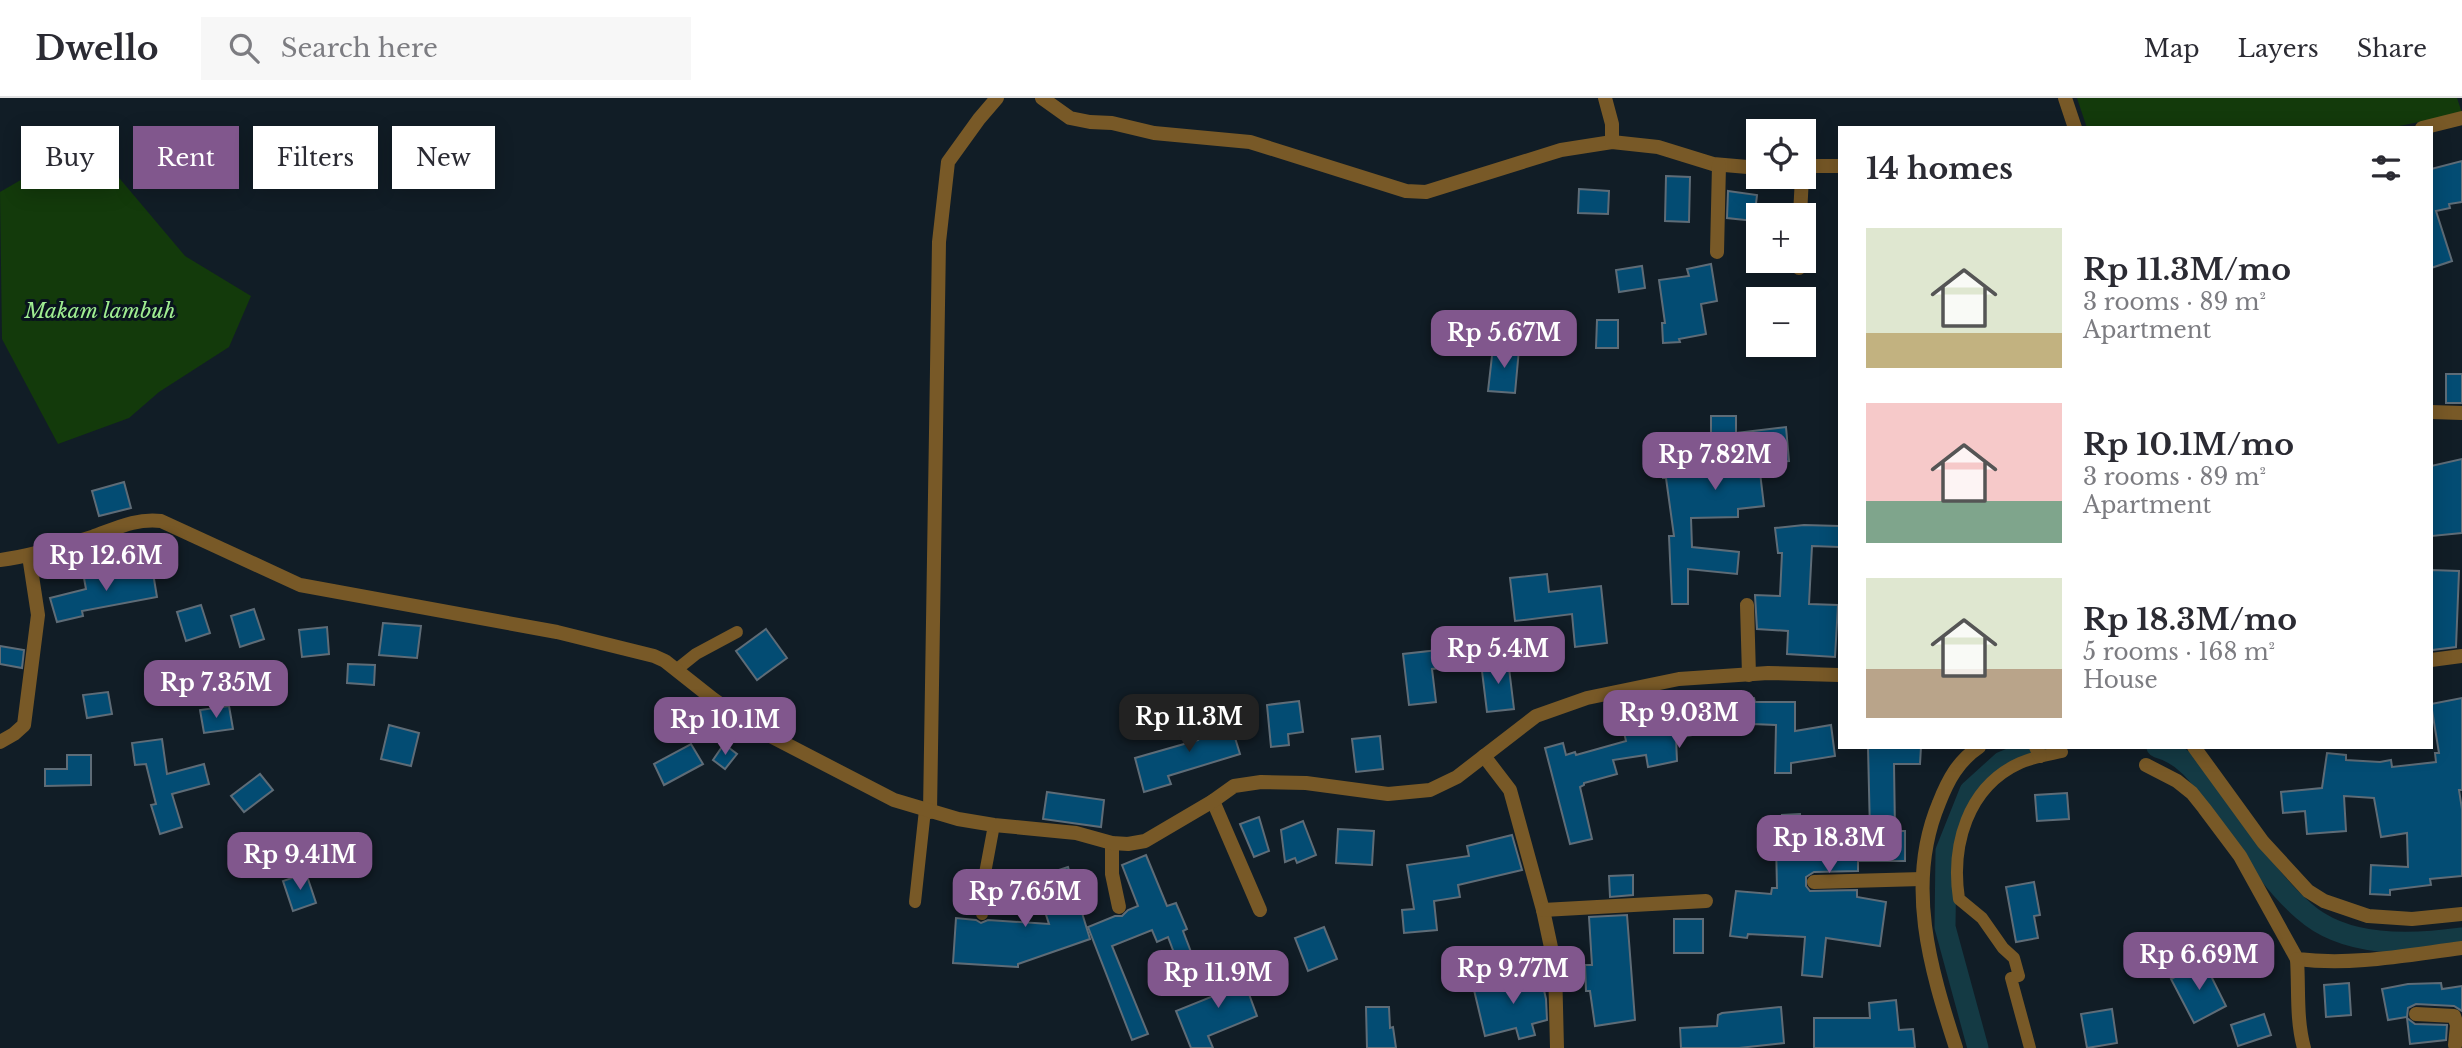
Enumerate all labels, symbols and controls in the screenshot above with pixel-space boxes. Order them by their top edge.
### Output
search box [201,17,691,80]
text: Dwello [35,28,159,69]
icon: search [225,29,263,67]
text: Search here [281,32,438,64]
text: Map [2144,34,2200,63]
text: Layers [2238,34,2319,63]
text: Share [2357,34,2427,63]
map controls [1746,119,1816,357]
button: locate [1746,119,1816,189]
chip: Buy [21,126,119,189]
chip: Rent [133,126,239,189]
chip: Filters [253,126,378,189]
chip: New [392,126,495,189]
icon: filters [2367,149,2405,187]
text: 14 homes [1866,150,2013,187]
button: + [1746,203,1816,273]
text: Rp 11.3M/mo [2083,251,2291,288]
icon: home [1922,256,2006,340]
button: − [1746,287,1816,357]
text: 3 rooms · 89 m² [2083,288,2266,316]
park label: Makam lambuh [23,298,176,324]
pin: Rp 5.67M [1432,310,1576,370]
text: Apartment [2083,316,2211,344]
text: Rp 5.67M [1447,319,1561,347]
text: Rp 10.1M/mo [2083,426,2294,463]
icon: home [1922,431,2006,515]
pin: Rp 7.82M [1643,432,1787,492]
text: Rp 7.82M [1658,441,1772,469]
text: 3 rooms · 89 m² [2083,463,2266,491]
text: Apartment [2083,491,2211,519]
pin: Rp 12.6M [34,533,178,593]
text: Rp 12.6M [49,542,163,570]
text: Rp 18.3M/mo [2083,601,2297,638]
icon: home [1922,606,2006,690]
pin: Rp 5.4M [1433,626,1563,686]
text: Rp 5.4M [1447,635,1549,663]
text: 5 rooms · 168 m² [2083,638,2275,666]
pin: Rp 7.35M [144,660,288,720]
text: House [2083,666,2158,694]
text: Rp 7.35M [160,669,272,697]
pin: Rp 9.03M [1607,690,1751,750]
pin: Rp 11.3M [1117,694,1261,754]
pin: Rp 10.1M [653,698,797,757]
text: Rp 9.03M [1619,699,1739,727]
text: Rp 11.3M [1135,703,1243,731]
text: Rp 10.1M [670,706,780,734]
pin: Rp 18.3M [1757,816,1901,875]
text: Rp 18.3M [1773,824,1885,852]
pin: Rp 9.41M [228,832,372,892]
text: Rp 9.41M [243,841,357,869]
pin: Rp 7.65M [953,870,1097,929]
text: Rp 7.65M [969,878,1081,906]
pin: Rp 6.69M [2127,932,2271,992]
text: Rp 6.69M [2139,941,2259,969]
pin: Rp 9.77M [1441,946,1585,1006]
pin: Rp 11.9M [1146,950,1290,1010]
text: Rp 9.77M [1457,955,1569,983]
text: Rp 11.9M [1164,959,1272,987]

